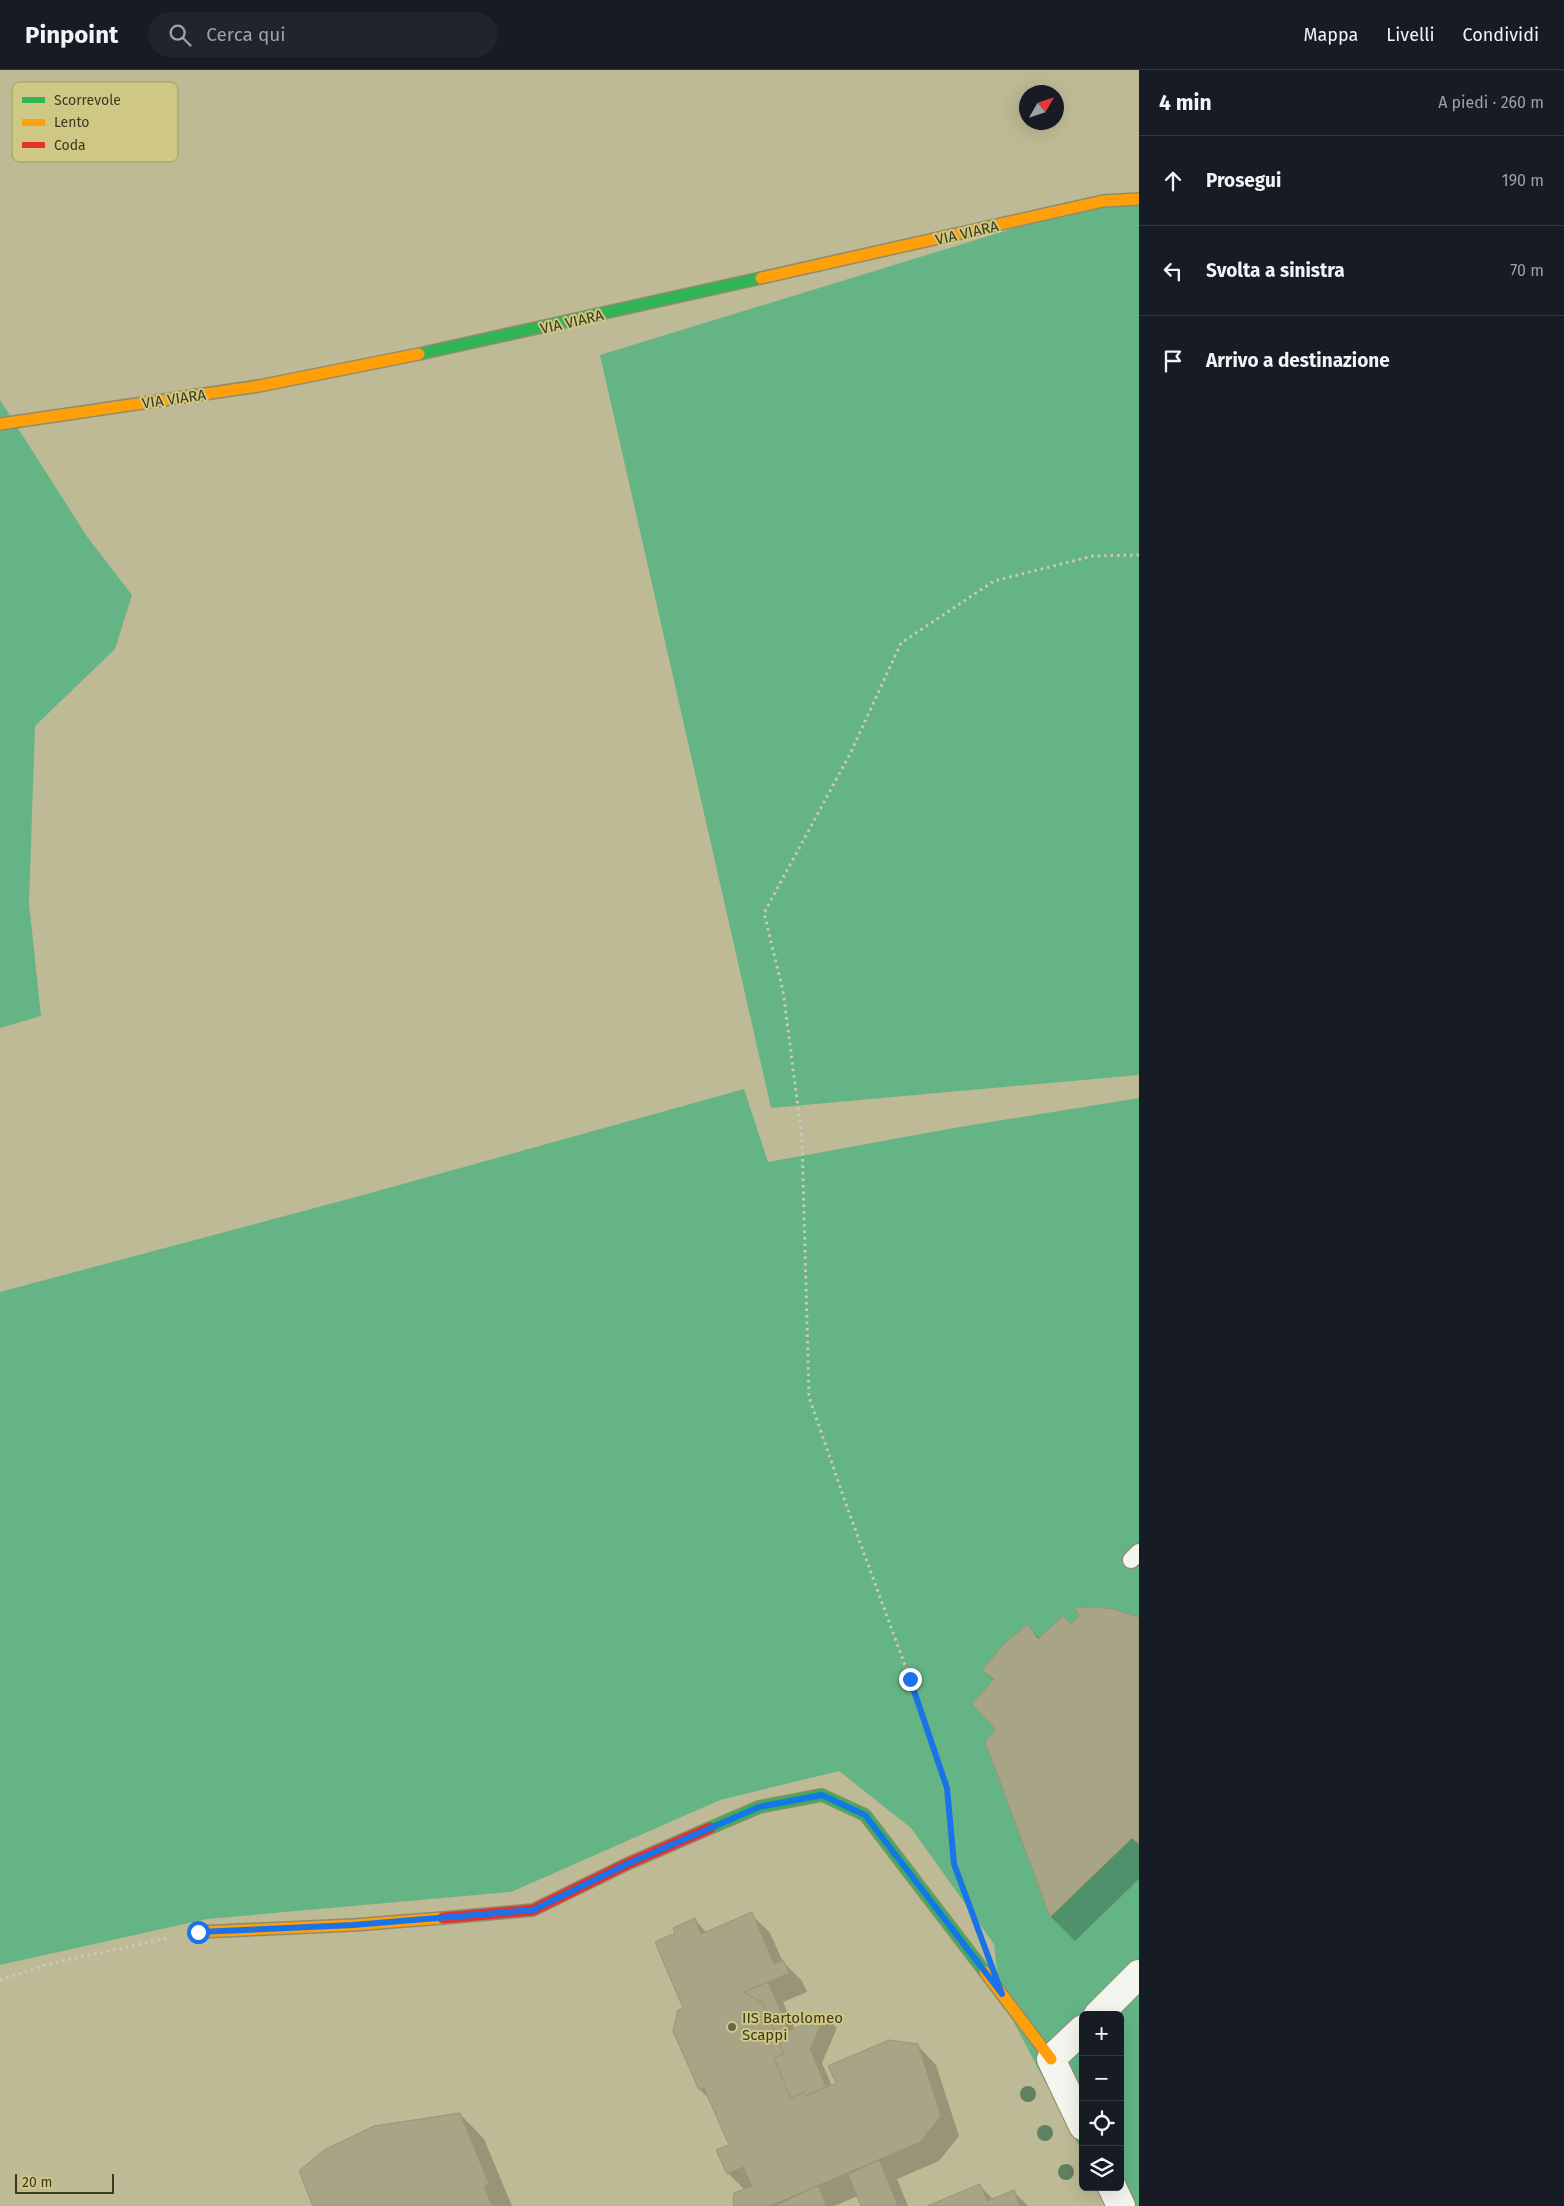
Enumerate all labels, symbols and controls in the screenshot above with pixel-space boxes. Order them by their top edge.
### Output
search box [148,12,498,57]
text: Pinpoint [25,21,118,49]
icon: search [166,21,194,49]
text: Cerca qui [206,23,286,46]
text: Mappa [1304,24,1358,46]
text: Livelli [1386,24,1435,46]
text: Condividi [1463,24,1539,46]
legend [12,82,178,162]
north arrow [1019,85,1064,130]
text: 4 min [1159,90,1212,116]
text: Scorrevole [54,92,121,109]
text: A piedi · 260 m [1438,93,1544,112]
text: Lento [54,114,89,131]
text: Coda [54,137,86,154]
icon: ahead [1159,167,1187,195]
text: Prosegui [1206,169,1281,192]
text: 190 m [1502,171,1544,190]
street label: VIA VIARA [934,217,1001,249]
icon: left [1159,257,1187,285]
text: Svolta a sinistra [1206,259,1345,282]
text: 70 m [1510,261,1544,280]
street label: VIA VIARA [539,306,606,338]
icon: arrive [1159,347,1187,375]
text: Arrivo a destinazione [1206,349,1390,372]
street label: VIA VIARA [141,386,208,412]
route end [899,1668,922,1691]
route start [187,1921,210,1944]
place label: IIS Bartolomeo Scappi [742,2009,843,2044]
map controls [1079,2011,1124,2191]
button: + [1079,2011,1124,2056]
marker: IIS Bartolomeo Scappi [726,2021,738,2033]
button: − [1079,2056,1124,2101]
button: locate [1079,2101,1124,2146]
button: layers [1079,2146,1124,2191]
scale bar [15,2171,114,2194]
text: 20 m [22,2174,52,2191]

